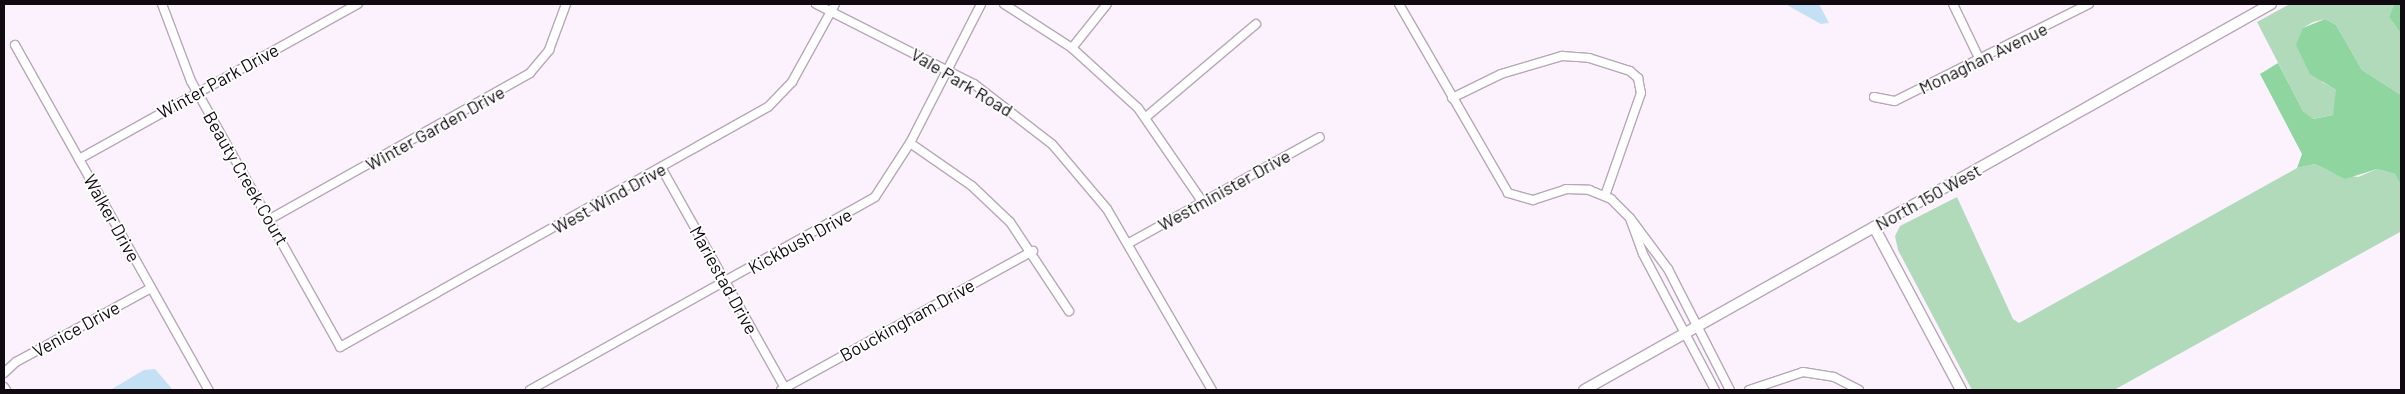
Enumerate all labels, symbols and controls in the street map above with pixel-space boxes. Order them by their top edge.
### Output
street label: Monaghan Avenue [1915,17,2051,99]
street label: Winter Park Drive [154,39,282,123]
street label: Vale Park Road [907,43,1017,121]
street label: Winter Garden Drive [362,81,508,175]
street label: Beauty Creek Court [199,107,293,249]
street label: Westminister Drive [1154,145,1294,235]
street label: West Wind Drive [548,158,670,238]
street label: North 150 West [1871,159,1985,235]
street label: Walker Drive [79,170,145,266]
street label: Kickbush Drive [744,204,856,278]
street label: Mariestad Drive [685,222,763,338]
street label: Bouckingham Drive [836,274,978,366]
street label: Venice Drive [29,296,123,362]

